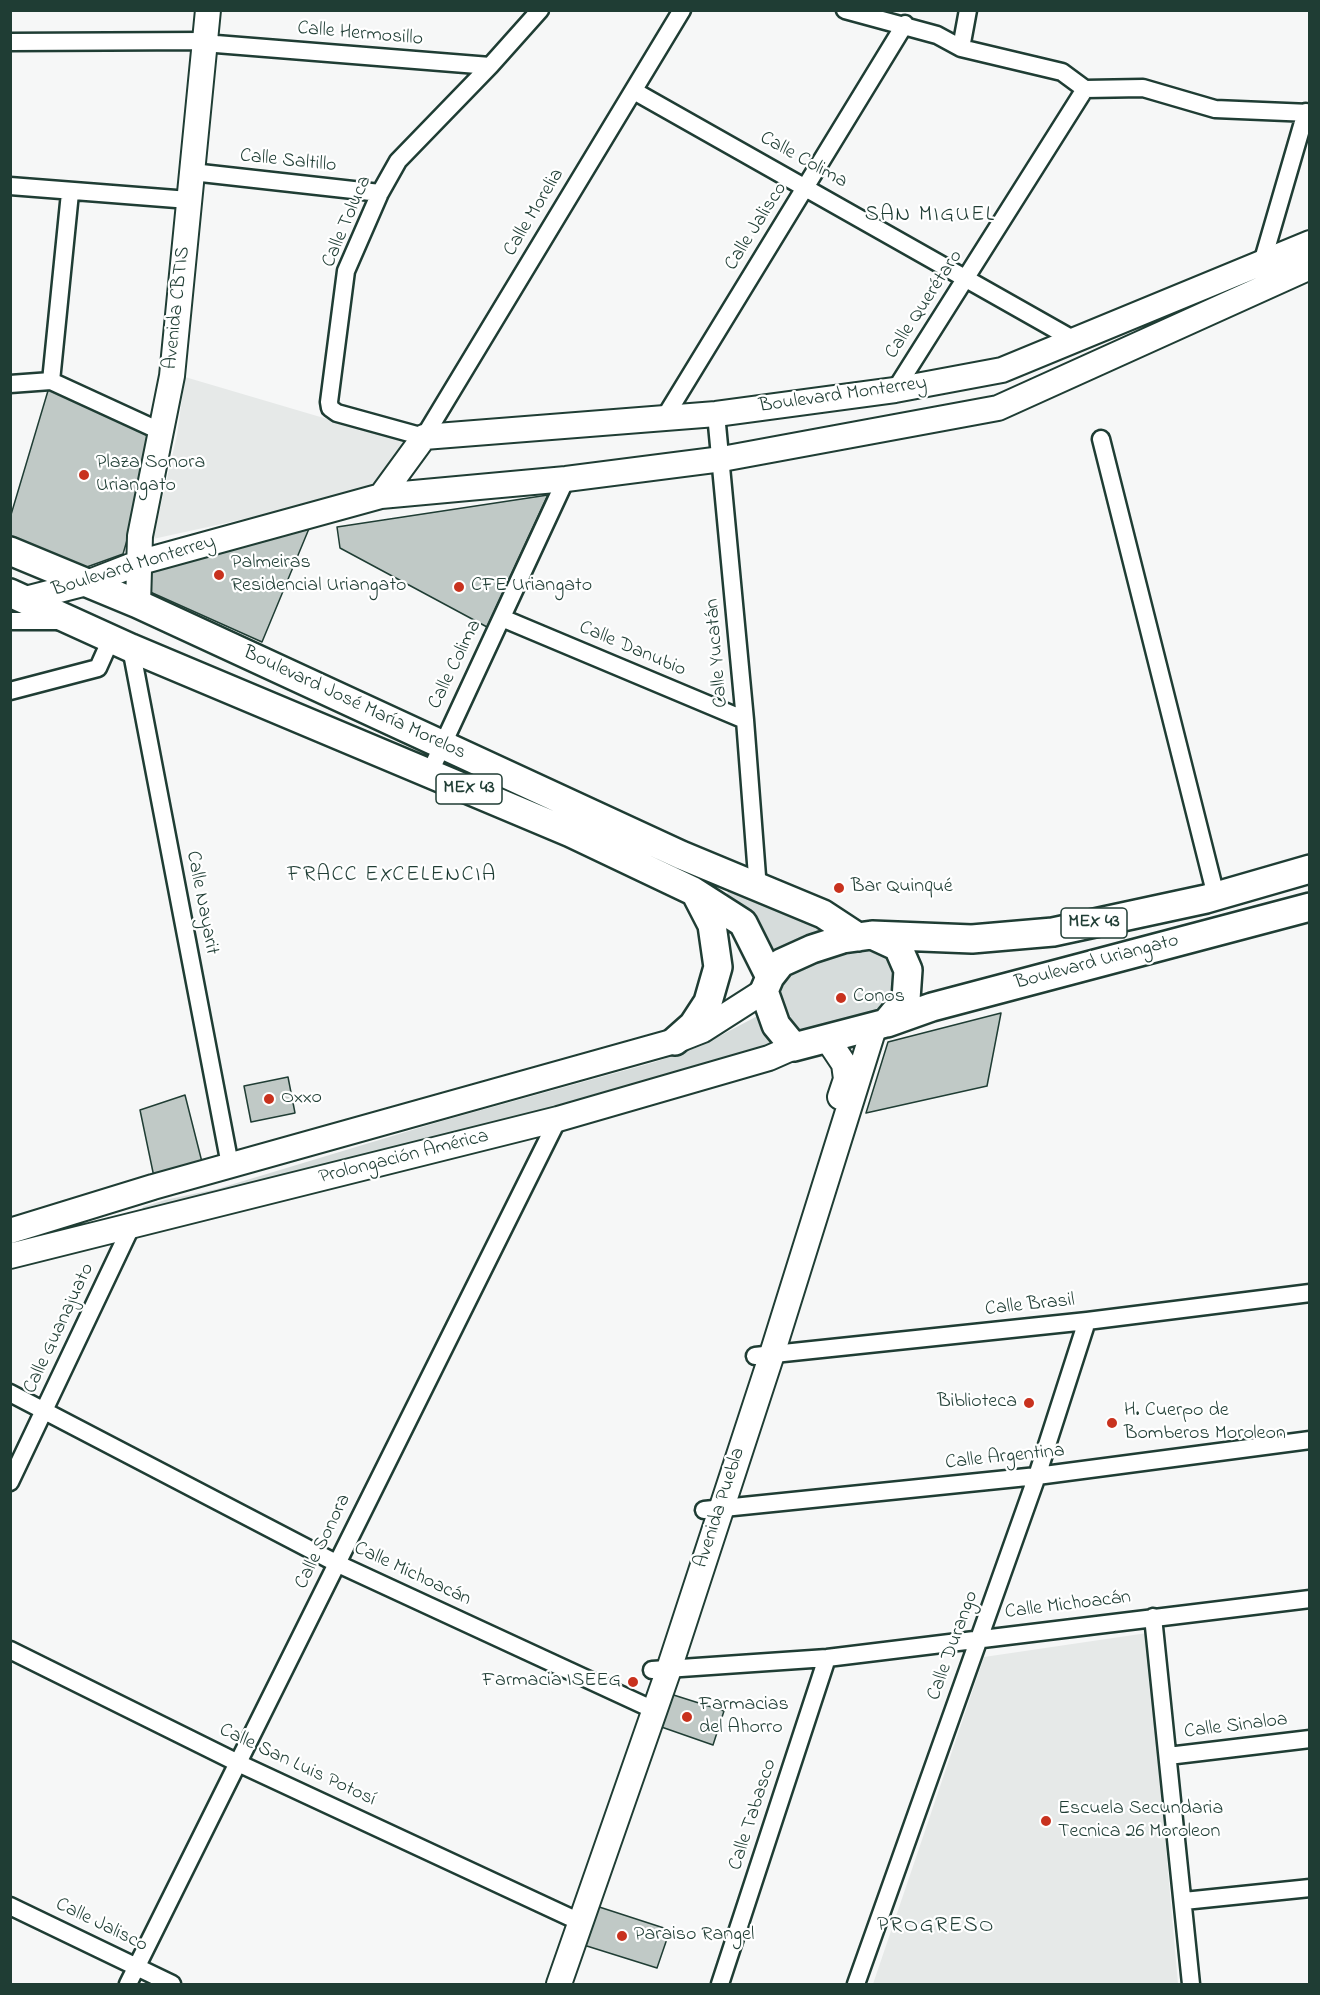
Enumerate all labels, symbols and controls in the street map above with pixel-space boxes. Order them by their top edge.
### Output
street label: Calle Hermosillo [296,18,424,52]
street label: Calle Colima [755,127,851,195]
street label: Calle Saltillo [239,145,337,179]
street label: Calle Morelia [499,165,571,261]
street label: Calle Toluca [318,173,378,271]
street label: Calle Jalisco [720,178,794,276]
district label: SAN MIGUEL [865,203,995,229]
street label: Avenida CBTIS [160,245,196,371]
street label: Calle Querétaro [881,246,969,364]
street label: Boulevard Monterrey [758,372,928,420]
place label: Plaza Sonora Uriangato [96,452,205,499]
marker: Plaza Sonora Uriangato [77,468,91,482]
street label: Boulevard Monterrey [50,531,218,603]
place label: Palmeiras Residencial Uriangato [231,552,407,599]
marker: Palmeiras Residencial Uriangato [212,568,226,582]
place label: CFE Uriangato [471,575,592,599]
marker: CFE Uriangato [452,580,466,594]
street label: Calle Yucatán [701,597,735,709]
street label: Calle Colima [424,616,488,714]
street label: Calle Danubio [575,617,689,683]
street label: Boulevard José María Morelos [239,642,469,766]
road number: MEX 43 [436,774,502,804]
street label: Calle Nayarit [179,849,223,957]
district label: FRACC EXCELENCIA [287,863,497,889]
place label: Bar Quinqué [851,876,953,900]
marker: Bar Quinqué [832,881,846,895]
road number: MEX 43 [1061,908,1127,938]
street label: Boulevard Uriangato [1012,930,1182,996]
place label: Conos [853,986,905,1010]
marker: Conos [834,991,848,1005]
place label: Oxxo [281,1087,322,1111]
marker: Oxxo [262,1092,276,1106]
street label: Prolongación América [317,1125,491,1191]
street label: Calle Guanajuato [19,1260,101,1398]
street label: Calle Brasil [984,1289,1076,1323]
place label: Biblioteca [937,1391,1017,1415]
marker: Biblioteca [1022,1396,1036,1410]
place label: H. Cuerpo de Bomberos Moroleon [1124,1400,1286,1447]
marker: H. Cuerpo de Bomberos Moroleon [1105,1416,1119,1430]
street label: Calle Argentina [944,1440,1066,1476]
street label: Avenida Puebla [690,1445,752,1571]
street label: Calle Sonora [291,1490,357,1594]
street label: Calle Michoacán [350,1537,474,1613]
street label: Calle Michoacán [1004,1586,1132,1626]
street label: Calle Durango [923,1588,985,1704]
place label: Farmacia ISEEG [482,1670,621,1694]
marker: Farmacia ISEEG [626,1675,640,1689]
place label: Farmacias del Ahorro [699,1694,789,1741]
street label: Calle Sinaloa [1183,1709,1289,1745]
marker: Farmacias del Ahorro [680,1710,694,1724]
street label: Calle San Luis Potosí [215,1719,379,1813]
street label: Calle Tabasco [725,1756,783,1874]
place label: Escuela Secundaria Tecnica 26 Moroleon [1058,1798,1223,1845]
marker: Escuela Secundaria Tecnica 26 Moroleon [1039,1814,1053,1828]
street label: Calle Jalisco [51,1893,151,1959]
district label: PROGRESO [877,1914,995,1940]
place label: Paraiso Rangel [634,1924,754,1948]
marker: Paraiso Rangel [615,1929,629,1943]

